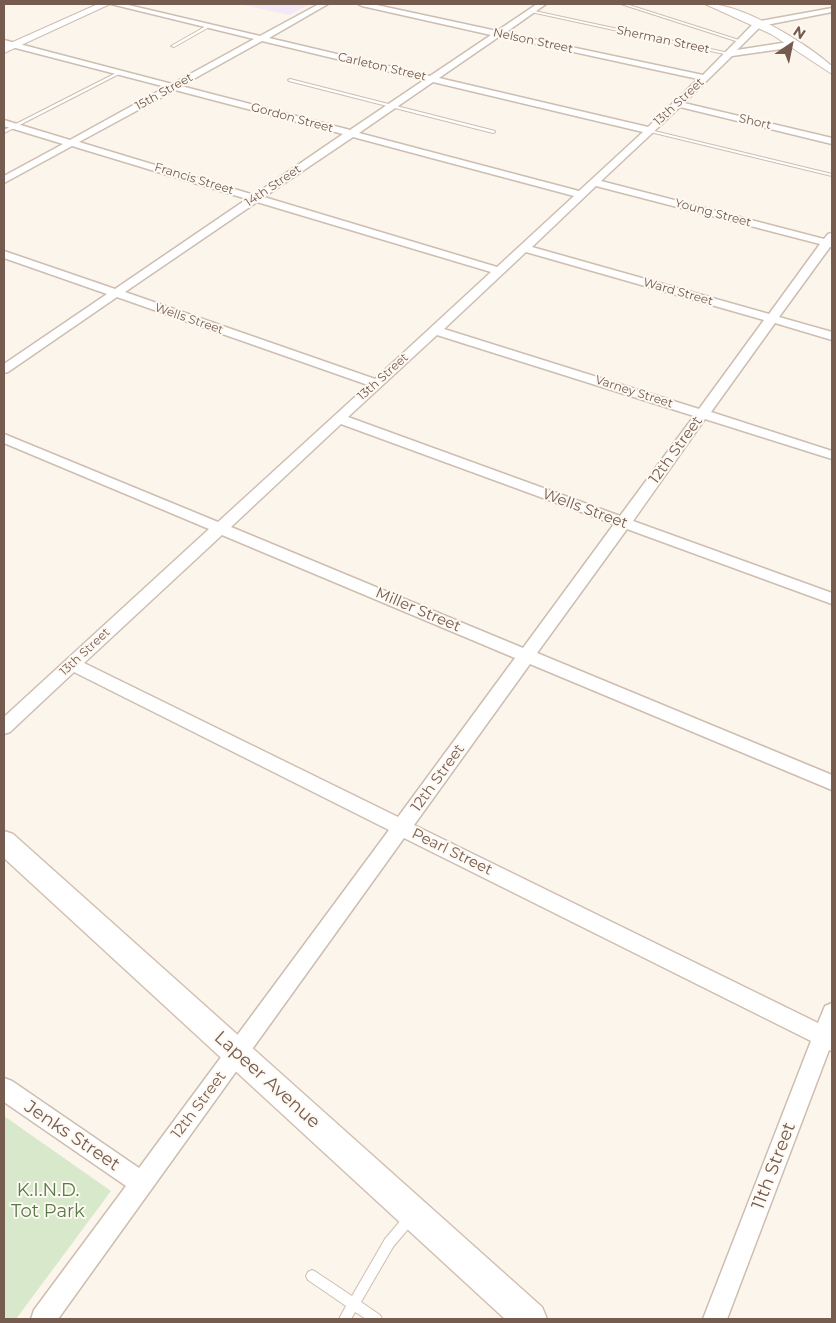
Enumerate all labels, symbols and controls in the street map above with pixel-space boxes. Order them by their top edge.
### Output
north arrow [766,20,816,70]
text: N [790,22,809,43]
street label: Sherman Street [615,23,711,57]
street label: Nelson Street [492,26,574,56]
street label: Carleton Street [336,50,428,84]
street label: 15th Street [133,70,195,114]
street label: 13th Street [651,75,707,129]
street label: Gordon Street [249,100,335,136]
street label: Short [737,111,773,133]
street label: Francis Street [153,160,235,198]
street label: 14th Street [242,162,304,210]
street label: Young Street [673,196,753,230]
street label: Ward Street [641,275,715,309]
street label: Wells Street [153,301,225,337]
street label: 13th Street [355,350,411,404]
street label: Varney Street [593,373,675,411]
street label: 12th Street [645,413,707,487]
street label: Wells Street [540,485,630,533]
street label: Miller Street [373,584,463,636]
street label: 13th Street [57,625,113,679]
street label: 12th Street [407,741,469,815]
street label: Pearl Street [409,825,495,879]
street label: Lapeer Avenue [210,1027,324,1133]
street label: 12th Street [168,1068,230,1142]
street label: Jenks Street [20,1096,124,1176]
street label: 11th Street [748,1119,800,1213]
park label: K.I.N.D. Tot Park [11,1180,85,1222]

